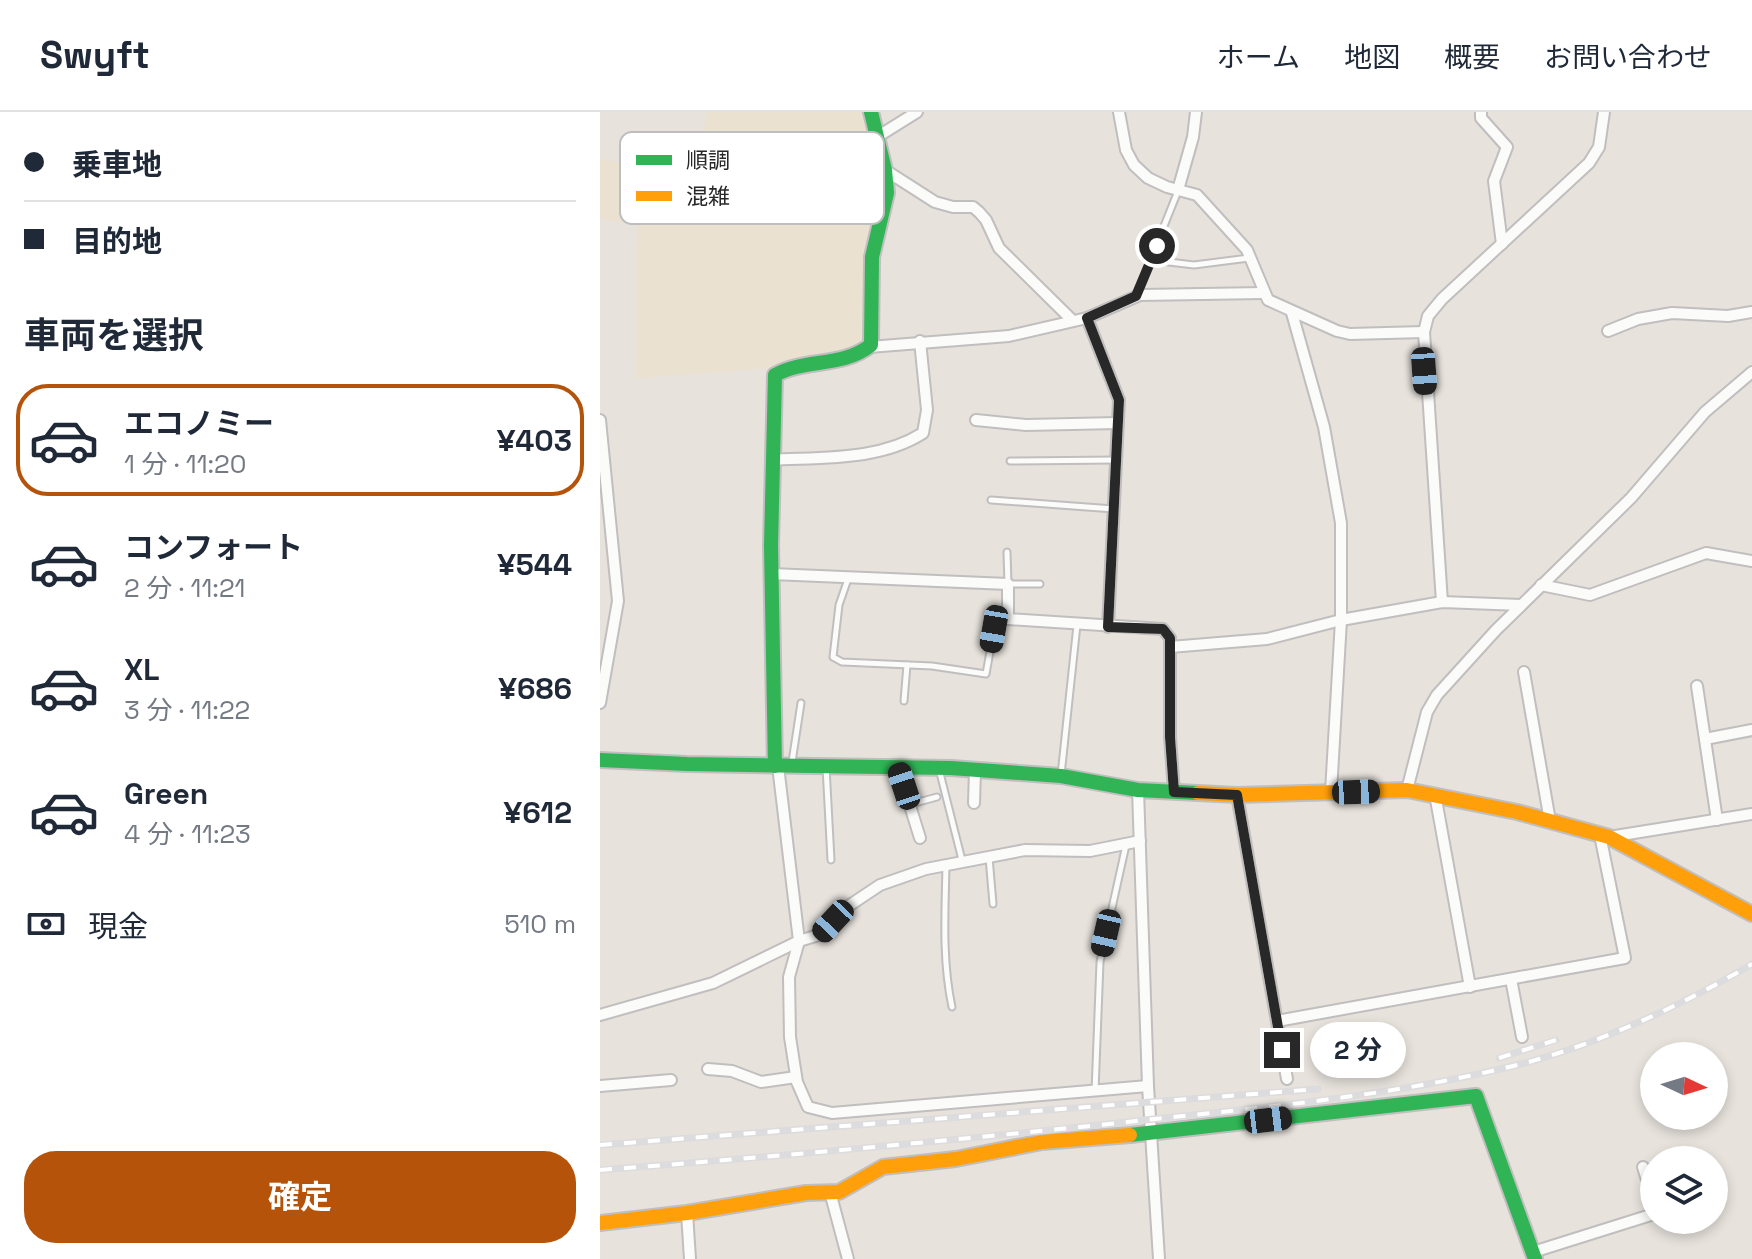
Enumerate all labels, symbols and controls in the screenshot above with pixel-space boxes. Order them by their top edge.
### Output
text: Swyft [40,31,150,79]
text: ホーム [1217,39,1300,75]
text: 地図 [1344,39,1400,75]
text: 概要 [1444,39,1500,75]
text: お問い合わせ [1544,39,1712,75]
legend [620,132,884,224]
text: 乗車地 [72,145,162,184]
text: 順調 [686,146,730,174]
text: 混雑 [686,182,730,210]
text: 目的地 [72,222,162,261]
route start [1139,228,1175,264]
text: 車両を選択 [24,313,204,359]
car [1410,346,1438,396]
icon: car [28,404,100,476]
text: エコノミー [124,404,274,443]
text: ¥403 [497,421,572,460]
text: 1 分 · 11:20 [124,447,246,481]
icon: car [28,528,100,600]
text: コンフォート [124,528,303,567]
text: ¥544 [497,545,572,584]
text: 2 分 · 11:21 [124,571,245,605]
car [978,603,1010,655]
text: XL [124,650,160,689]
icon: car [28,652,100,724]
text: ¥686 [498,669,572,708]
text: 3 分 · 11:22 [124,693,250,727]
car [885,759,923,813]
text: Green [124,774,208,813]
icon: car [28,776,100,848]
car [1332,779,1380,805]
text: ¥612 [504,793,572,832]
text: 4 分 · 11:23 [124,817,251,851]
car [808,895,858,947]
icon: cash [24,902,68,946]
text: 現金 [88,907,148,946]
text: 510 m [504,907,576,941]
car [1089,907,1123,959]
callout: 2 分 [1310,1022,1406,1078]
route end [1264,1032,1300,1068]
text: 2 分 [1334,1033,1382,1067]
north arrow [1640,1042,1728,1130]
map controls [1640,1042,1728,1234]
car [1243,1105,1293,1135]
button: layers [1640,1146,1728,1234]
button: 確定 [24,1151,576,1243]

